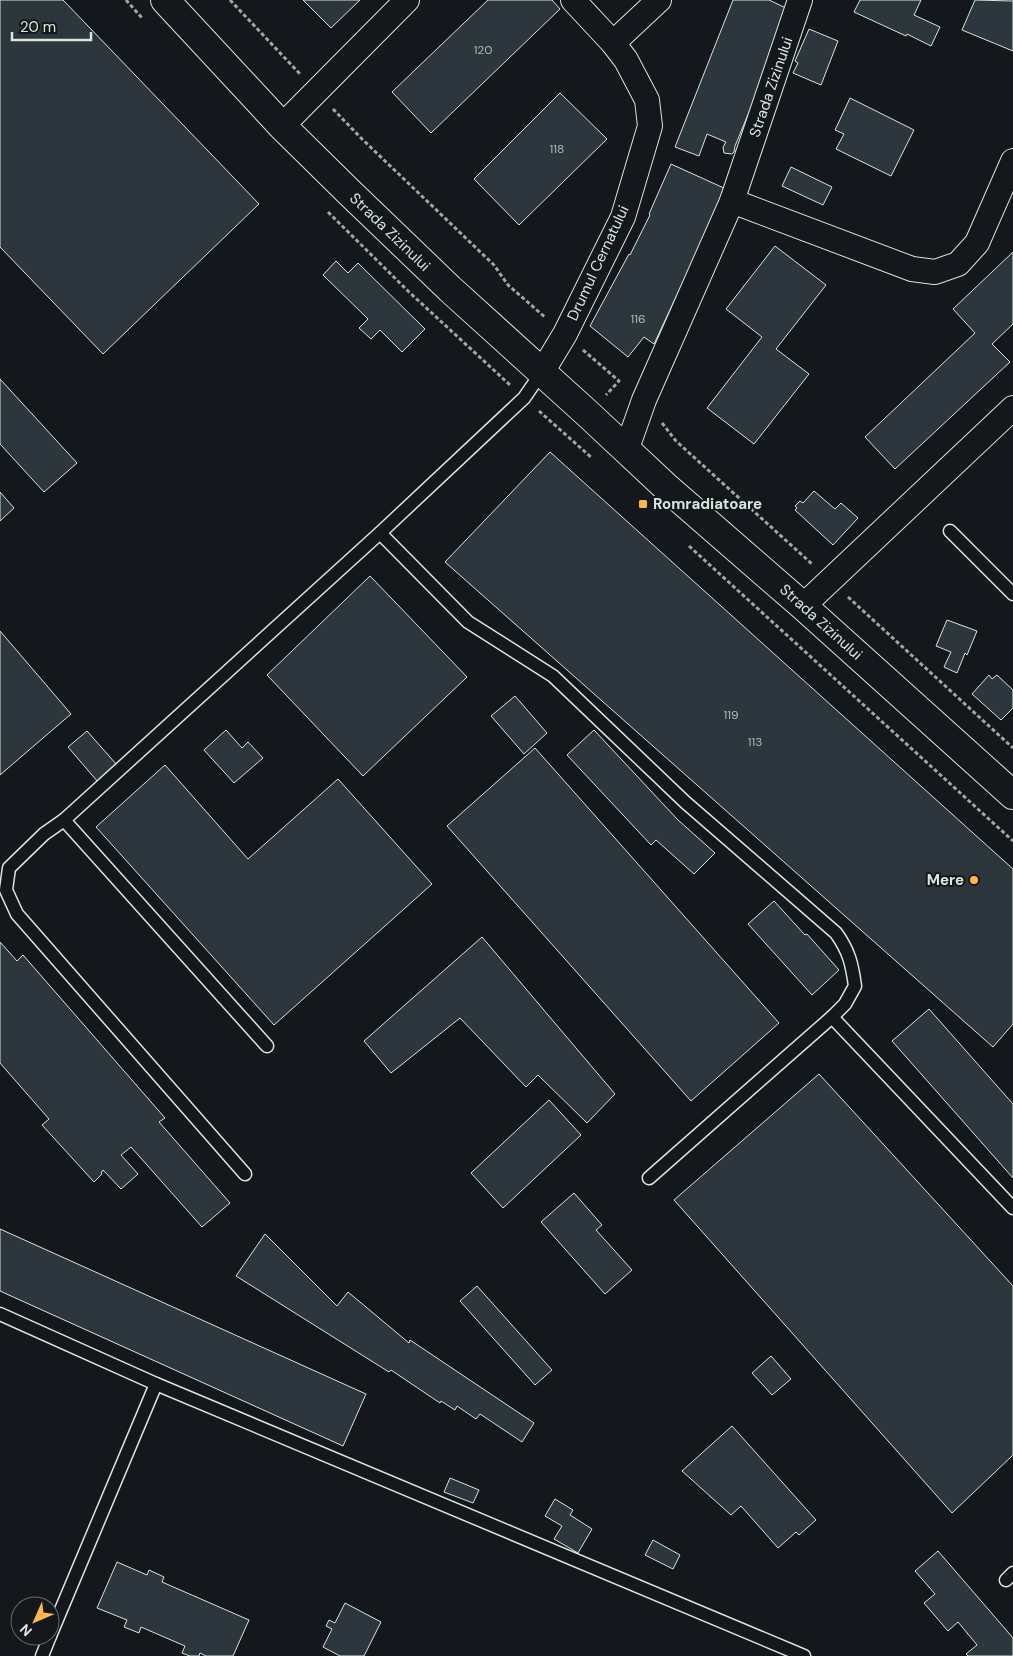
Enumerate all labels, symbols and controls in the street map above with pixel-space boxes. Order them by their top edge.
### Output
scale bar [12,10,91,42]
text: 20 m [20,17,56,37]
street label: Strada Zizinului [744,34,798,140]
house number: 120 [474,42,492,58]
house number: 118 [550,141,564,157]
street label: Strada Zizinului [345,188,435,276]
street label: Drumul Cernatului [562,202,634,324]
house number: 116 [630,311,646,327]
place label: Romradiatoare [653,494,762,514]
marker: Romradiatoare [637,498,649,510]
street label: Strada Zizinului [775,580,867,664]
house number: 119 [723,707,739,723]
house number: 113 [748,734,762,750]
place label: Mere [927,870,964,890]
marker: Mere [968,874,980,886]
north arrow [10,1596,60,1646]
text: N [16,1620,36,1640]

